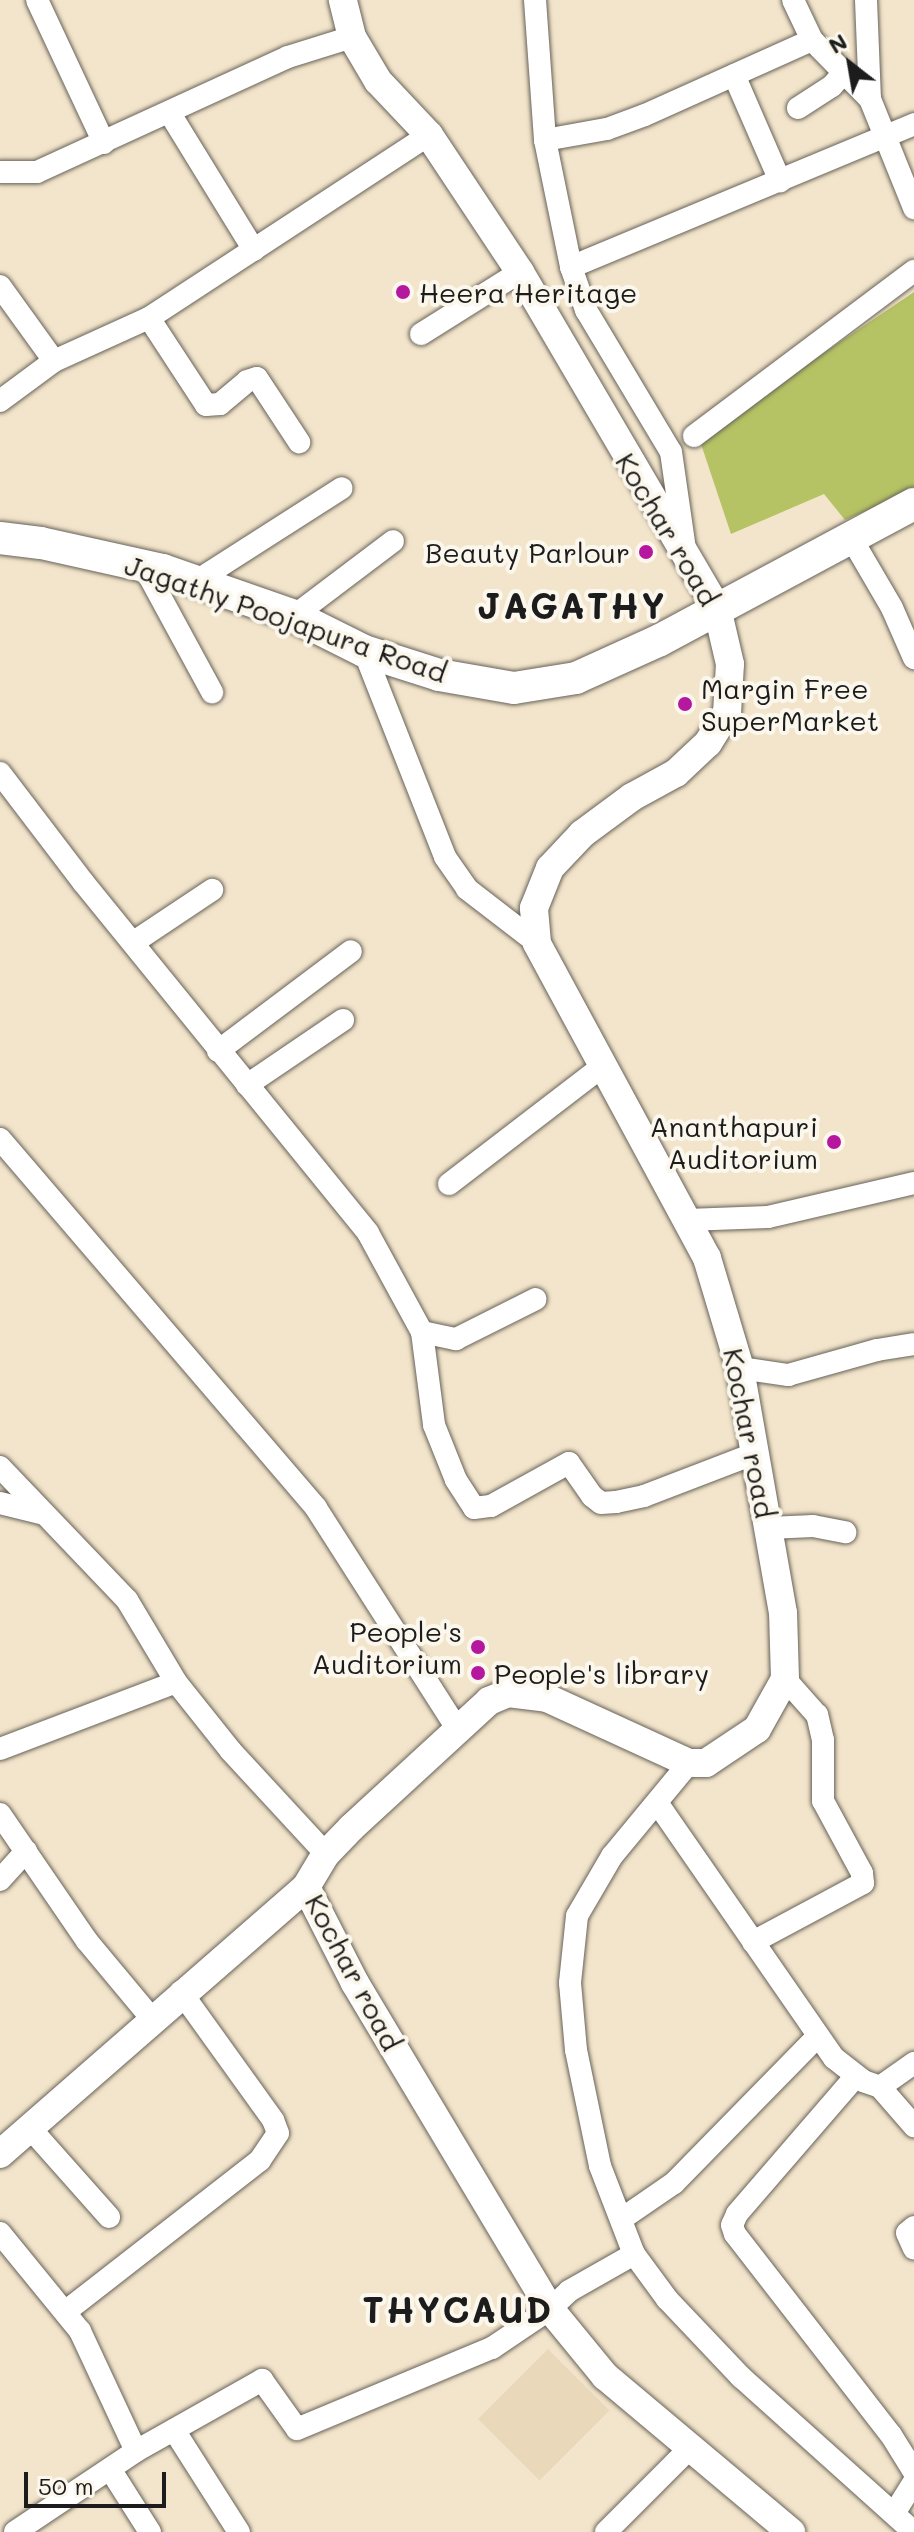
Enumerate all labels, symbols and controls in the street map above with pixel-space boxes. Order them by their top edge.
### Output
north arrow [810,24,890,104]
text: N [823,26,852,60]
place label: Heera Heritage [419,275,637,309]
marker: Heera Heritage [394,283,412,301]
street label: Kochar road [609,447,727,611]
place label: Beauty Parlour [425,535,630,569]
marker: Beauty Parlour [637,543,655,561]
street label: Jagathy Poojapura Road [121,547,451,689]
district label: JAGATHY [477,583,667,627]
place label: Margin Free SuperMarket [701,671,879,737]
marker: Margin Free SuperMarket [676,695,694,713]
place label: Ananthapuri Auditorium [649,1109,818,1175]
marker: Ananthapuri Auditorium [825,1133,843,1151]
street label: Kochar road [717,1345,783,1521]
place label: People's Auditorium [312,1614,462,1680]
marker: People's Auditorium [469,1638,487,1656]
place label: People's library [494,1656,709,1690]
marker: People's library [469,1664,487,1682]
street label: Kochar road [299,1888,409,2056]
district label: THYCAUD [363,2287,553,2331]
scale bar [28,2456,170,2506]
text: 50 m [38,2470,94,2501]

